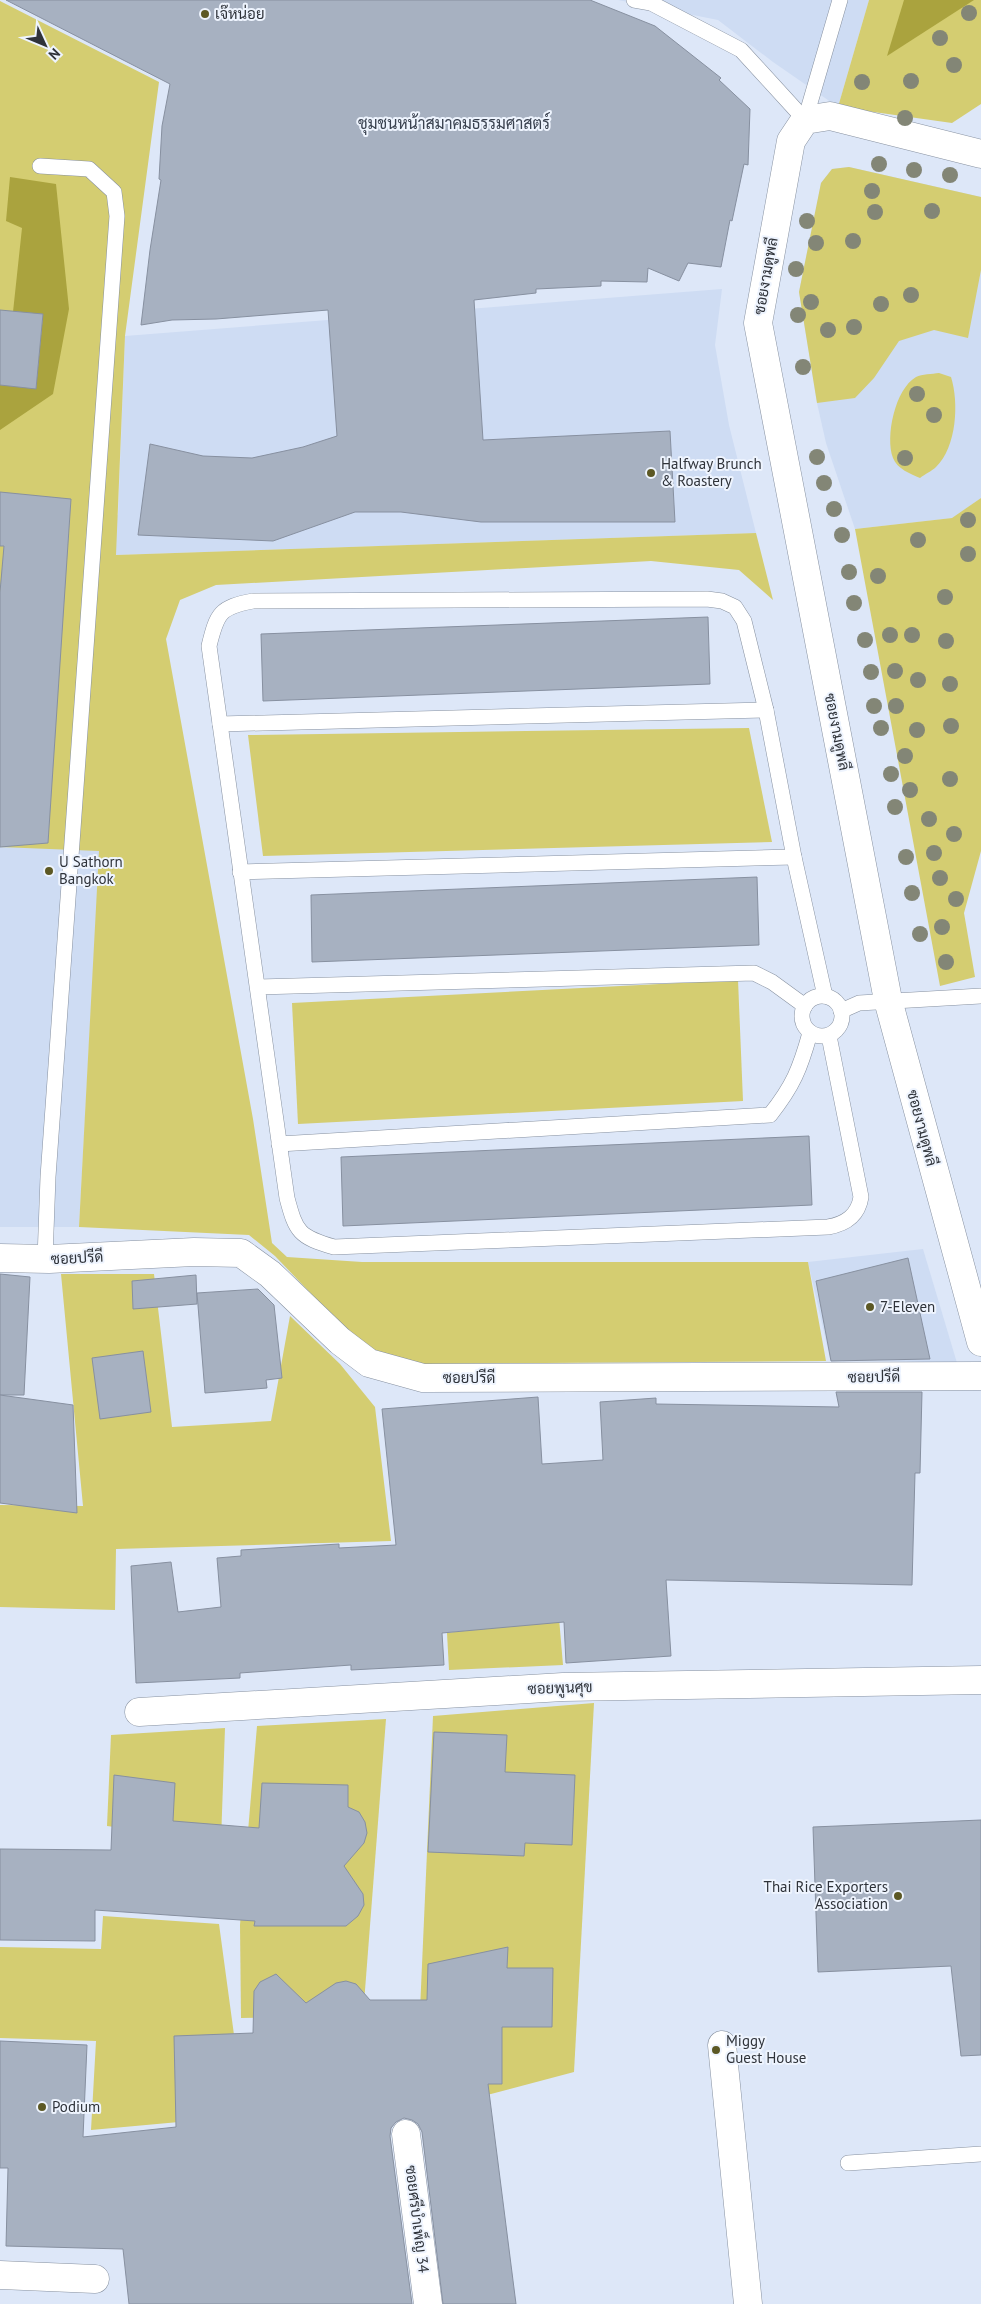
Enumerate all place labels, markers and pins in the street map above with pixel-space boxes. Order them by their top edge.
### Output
place label: เจ๊หน่อย [215,4,264,23]
marker: เจ๊หน่อย [199,8,211,20]
place label: Halfway Brunch & Roastery [661,454,762,490]
marker: Halfway Brunch & Roastery [645,467,657,479]
place label: U Sathorn Bangkok [59,852,123,888]
marker: U Sathorn Bangkok [43,865,55,877]
place label: 7-Eleven [880,1297,935,1316]
marker: 7-Eleven [864,1301,876,1313]
place label: Thai Rice Exporters Association [764,1877,888,1913]
marker: Thai Rice Exporters Association [892,1890,904,1902]
place label: Miggy Guest House [726,2031,806,2067]
marker: Miggy Guest House [710,2044,722,2056]
place label: Podium [52,2097,100,2116]
marker: Podium [36,2101,48,2113]

